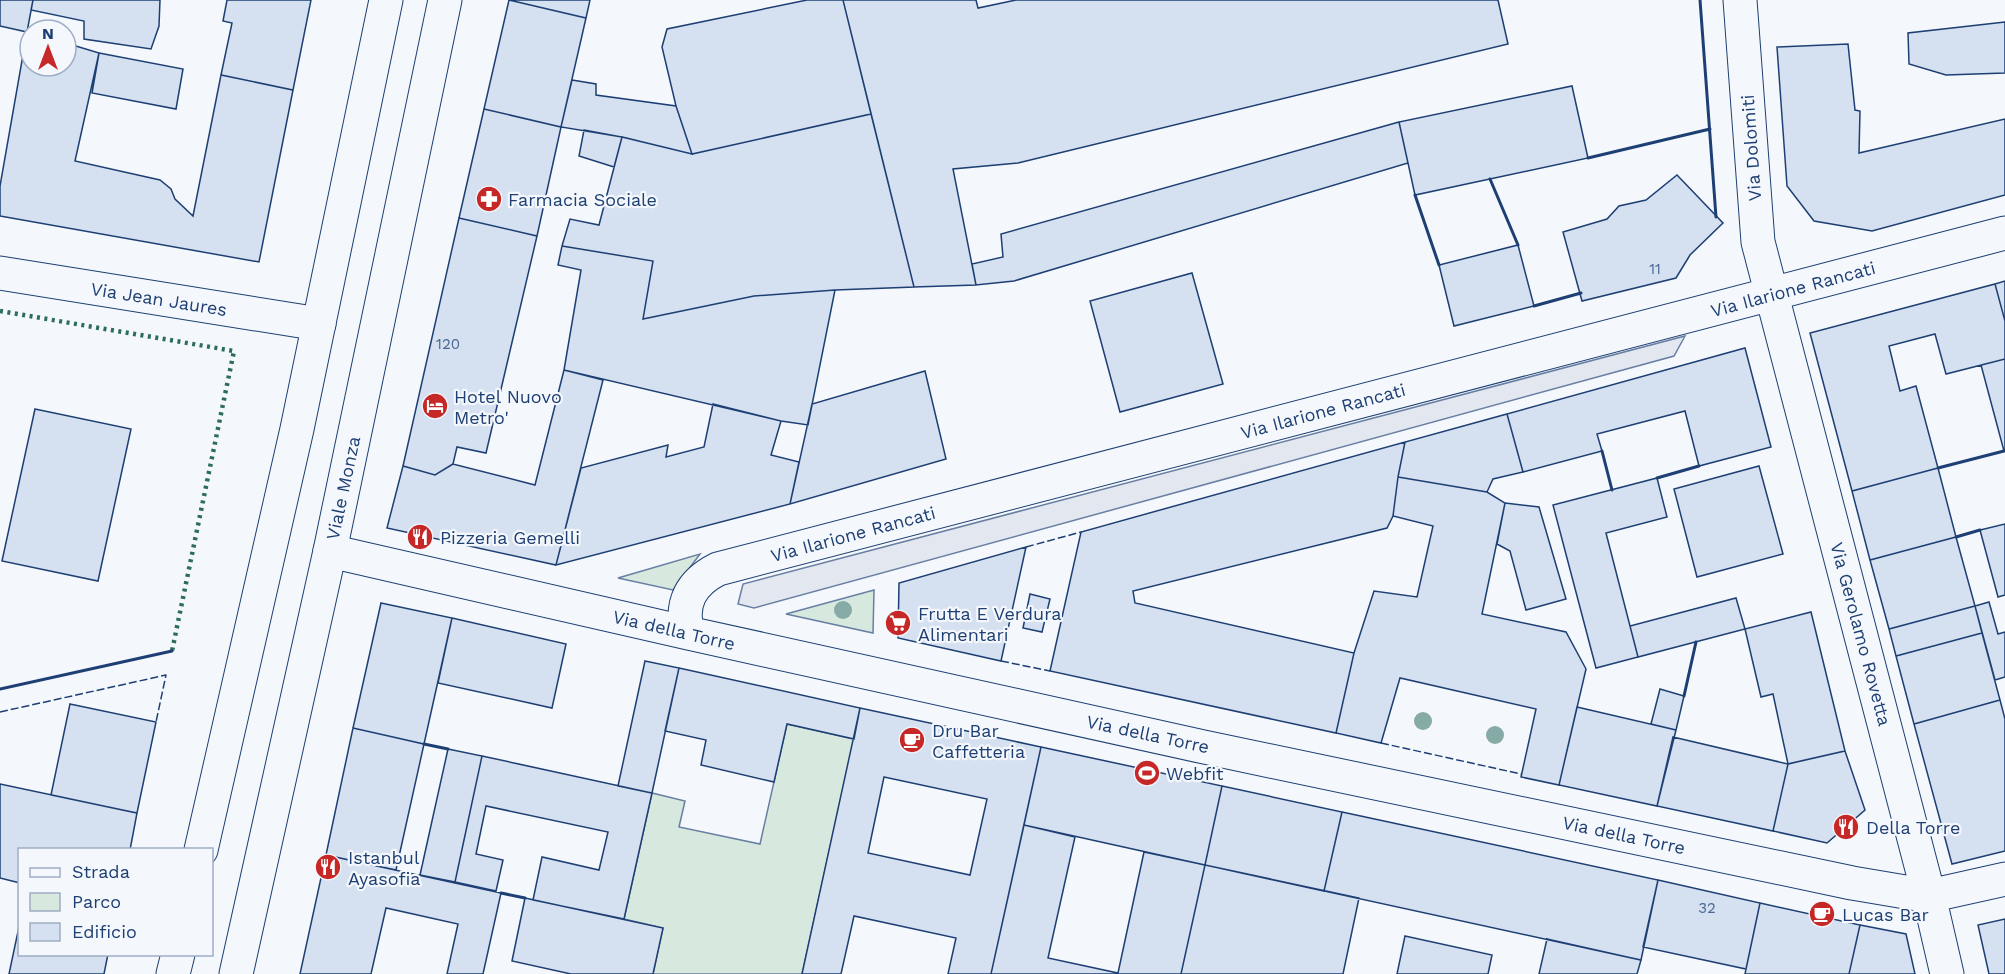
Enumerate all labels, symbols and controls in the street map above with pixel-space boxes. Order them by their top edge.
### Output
north arrow [18,18,78,78]
text: N [42,24,54,43]
street label: Via Dolomiti [1737,94,1765,202]
pharmacy icon: Farmacia Sociale [474,184,504,214]
place label: Farmacia Sociale [508,189,657,210]
street label: Via Ilarione Rancati [1708,257,1878,321]
house number: 11 [1649,260,1661,278]
street label: Via Jean Jaures [89,278,229,320]
house number: 120 [436,335,460,353]
street label: Via Ilarione Rancati [1238,379,1408,443]
place label: Hotel Nuovo Metro' [454,386,562,428]
hotel icon: Hotel Nuovo Metro' [420,391,450,421]
street label: Viale Monza [322,434,364,542]
street label: Via Ilarione Rancati [768,502,938,566]
restaurant icon: Pizzeria Gemelli [405,522,435,552]
place label: Pizzeria Gemelli [440,527,580,548]
street label: Via Gerolamo Rovetta [1826,540,1896,728]
place label: Frutta E Verdura Alimentari [918,603,1062,645]
street label: Via della Torre [611,606,737,654]
supermarket icon: Frutta E Verdura Alimentari [883,608,913,638]
street label: Via della Torre [1085,711,1211,757]
place label: Dru Bar Caffetteria [932,720,1025,762]
cafe icon: Dru Bar Caffetteria [897,725,927,755]
sports icon: Webfit [1132,758,1162,788]
place label: Webfit [1166,763,1224,784]
street label: Via della Torre [1561,812,1687,858]
restaurant icon: Della Torre [1831,812,1861,842]
place label: Della Torre [1866,817,1960,838]
place label: Istanbul Ayasofia [348,847,420,889]
legend [18,848,213,956]
restaurant icon: Istanbul Ayasofia [313,852,343,882]
text: Strada [72,861,130,882]
text: Parco [72,891,121,912]
house number: 32 [1698,899,1716,917]
cafe icon: Lucas Bar [1807,899,1837,929]
place label: Lucas Bar [1842,904,1929,925]
text: Edificio [72,921,137,942]

